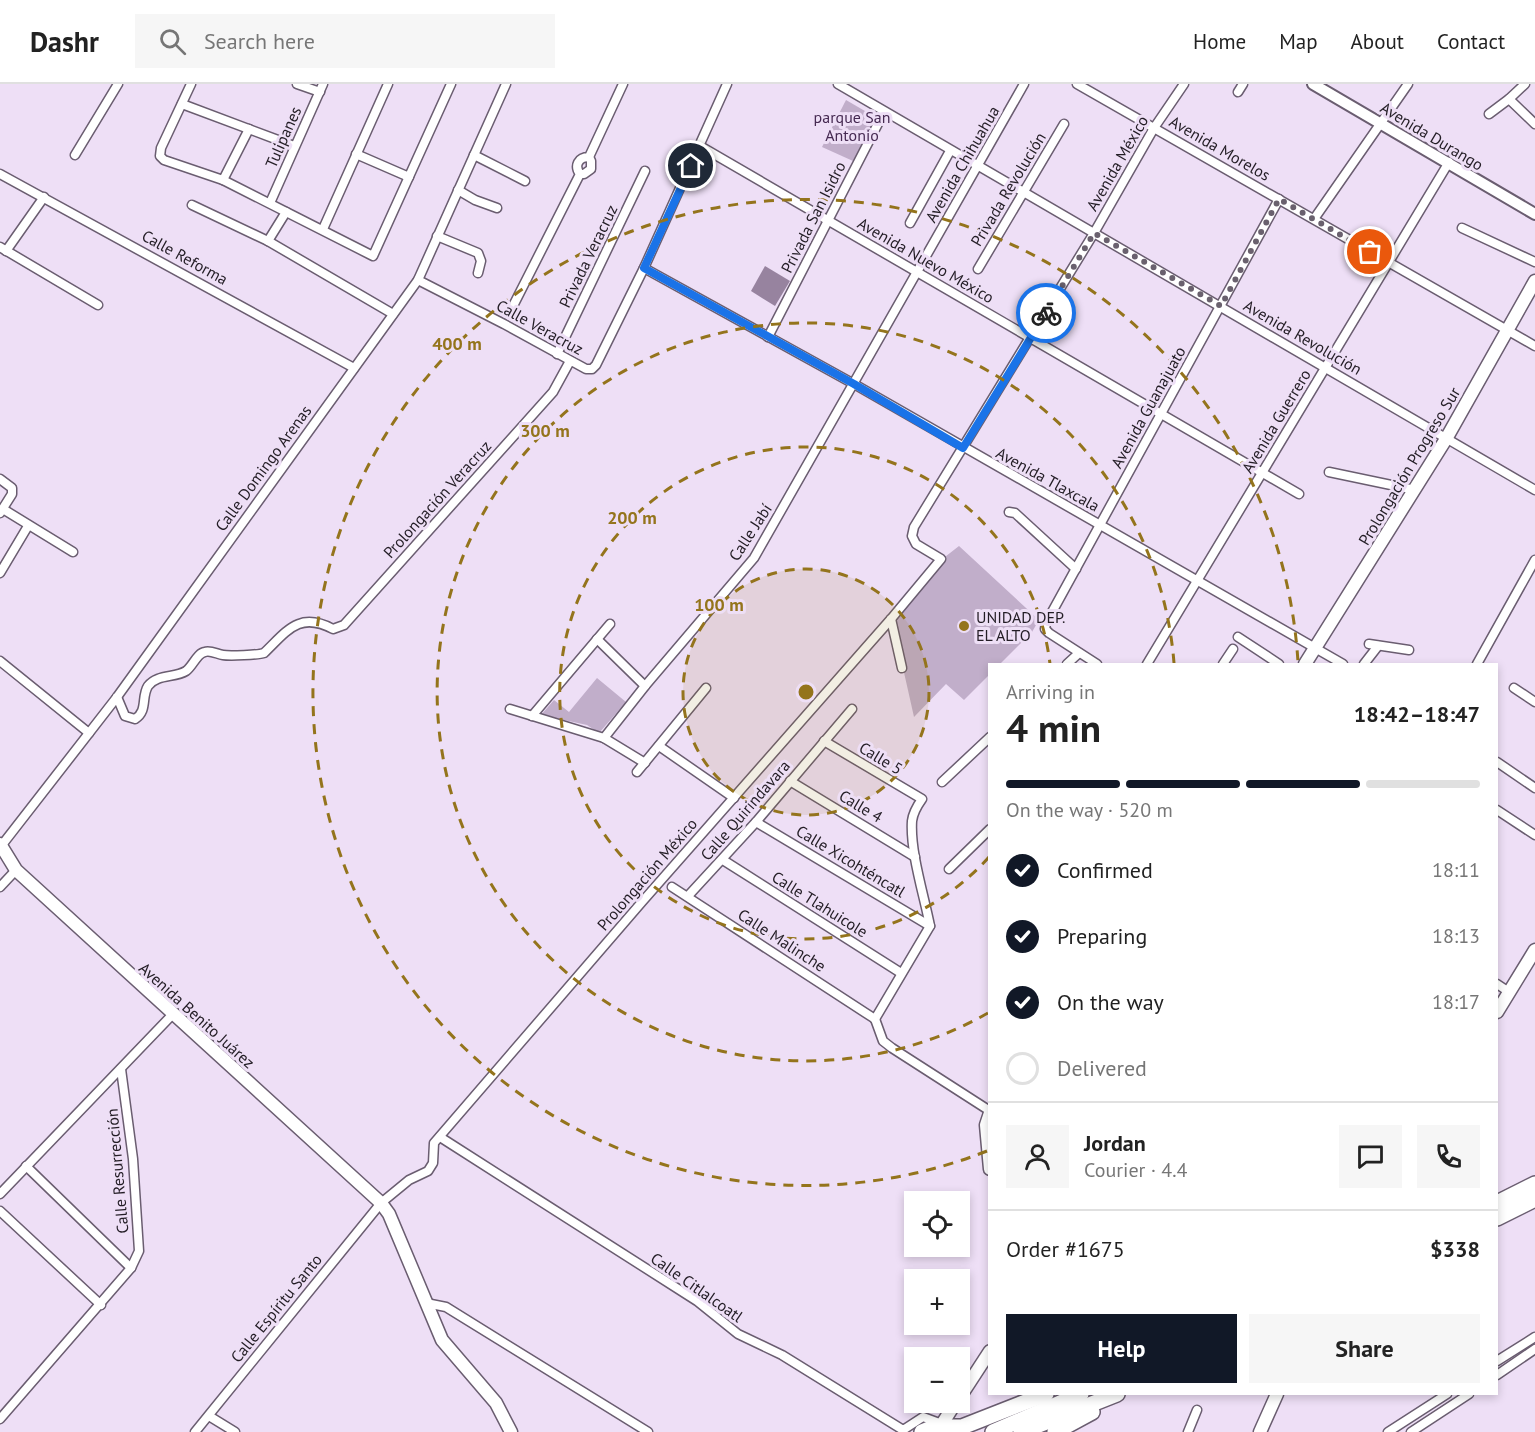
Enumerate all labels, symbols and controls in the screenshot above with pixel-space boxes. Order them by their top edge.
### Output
search box [135,14,555,68]
text: Dashr [30,23,99,60]
icon: search [156,25,189,58]
text: Search here [204,27,315,55]
text: Home [1193,28,1246,55]
text: Map [1279,28,1318,55]
text: About [1351,28,1404,55]
text: Contact [1437,28,1505,55]
street label: Avenida Durango [1377,97,1487,175]
street label: Avenida Chihuahua [921,102,1003,226]
street label: Tulipanes [261,103,305,171]
park label: parque San Antonio [814,107,890,145]
street label: Avenida Morelos [1166,111,1274,185]
street label: Avenida México [1082,112,1152,214]
street label: Privada Revolución [966,128,1050,250]
pin [665,140,716,191]
icon: home [674,149,707,182]
street label: Privada San Isidro [776,158,850,276]
street label: Privada Veracruz [554,201,622,311]
street label: Avenida Nuevo México [854,213,998,307]
street label: Calle Reforma [138,225,232,289]
pin [1344,226,1395,277]
icon: bag [1353,235,1386,268]
courier [1016,283,1076,343]
street label: Calle Veracruz [493,295,587,359]
street label: Avenida Revolución [1240,295,1366,379]
icon: bike [1030,297,1063,330]
text: 400 m [432,332,482,355]
street label: Avenida Guanajuato [1106,343,1190,471]
street label: Avenida Guerrero [1237,365,1315,477]
street label: Prolongación Progreso Sur [1354,383,1464,549]
street label: Calle Domingo Arenas [211,401,316,535]
text: 300 m [520,419,570,442]
street label: Prolongación Veracruz [379,436,495,562]
street label: Avenida Tlaxcala [993,442,1103,516]
street label: Calle Jabí [724,500,776,564]
text: 200 m [607,506,657,529]
text: 100 m [694,593,744,616]
place label: UNIDAD DEP. EL ALTO [976,607,1065,645]
marker: UNIDAD DEP. EL ALTO [957,619,971,633]
text: Arriving in [1006,679,1095,705]
centre of rings [796,682,816,702]
text: 18:42–18:47 [1354,700,1480,728]
text: 4 min [1006,702,1101,753]
street label: Calle 5 [856,737,906,779]
street label: Calle Quirindavara [696,756,794,864]
street label: Calle 4 [836,785,887,827]
text: On the way · 520 m [1006,797,1173,823]
street label: Prolongación México [593,814,701,934]
street label: Calle Xicohténcatl [793,821,909,902]
icon: check [1006,854,1039,887]
text: Confirmed [1057,856,1153,884]
text: 18:11 [1432,857,1480,883]
street label: Calle Tlahuicole [768,867,872,941]
street label: Calle Malinche [734,904,830,976]
icon: check [1006,920,1039,953]
text: Preparing [1057,922,1147,950]
text: 18:13 [1432,923,1480,949]
street label: Avenida Benito Juárez [135,958,259,1072]
icon: check [1006,986,1039,1019]
text: On the way [1057,988,1164,1016]
text: 18:17 [1432,989,1480,1015]
text: Delivered [1057,1054,1147,1082]
street label: Calle Resurrección [102,1108,132,1234]
button: person [1006,1125,1069,1188]
button: chat [1339,1125,1402,1188]
button: phone [1417,1125,1480,1188]
text: Jordan [1084,1129,1146,1157]
text: Courier · 4.4 [1084,1157,1187,1183]
map controls [904,1191,970,1413]
button: locate [904,1191,970,1257]
text: Order #1675 [1006,1235,1125,1263]
text: $338 [1430,1235,1480,1263]
street label: Calle Citlalcoatl [647,1248,747,1326]
street label: Calle Espíritu Santo [226,1250,326,1366]
button: + [904,1269,970,1335]
button: Help [1006,1314,1237,1383]
button: Share [1249,1314,1480,1383]
button: − [904,1347,970,1413]

